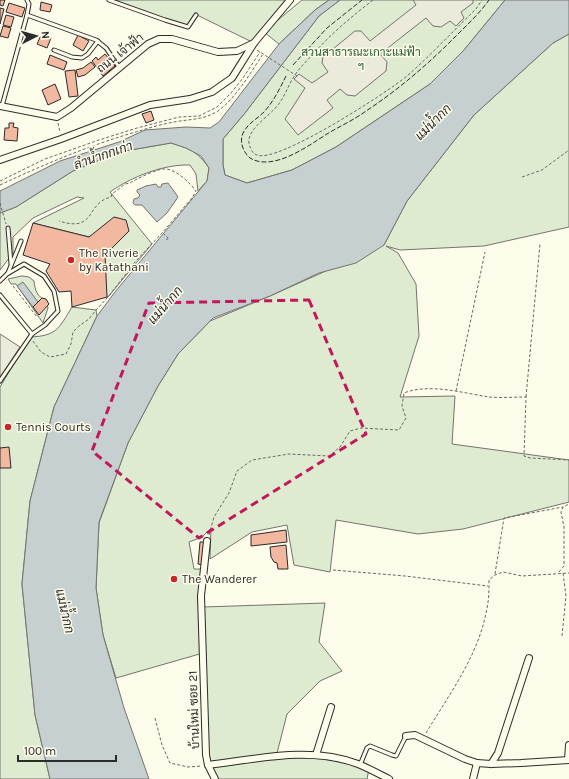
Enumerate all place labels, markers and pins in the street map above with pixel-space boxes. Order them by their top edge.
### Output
place label: The Riverie by Katathani [79,246,149,274]
marker: The Riverie by Katathani [66,255,76,265]
place label: Tennis Courts [16,420,91,434]
marker: Tennis Courts [3,422,13,432]
place label: The Wanderer [182,572,257,586]
marker: The Wanderer [169,574,179,584]

